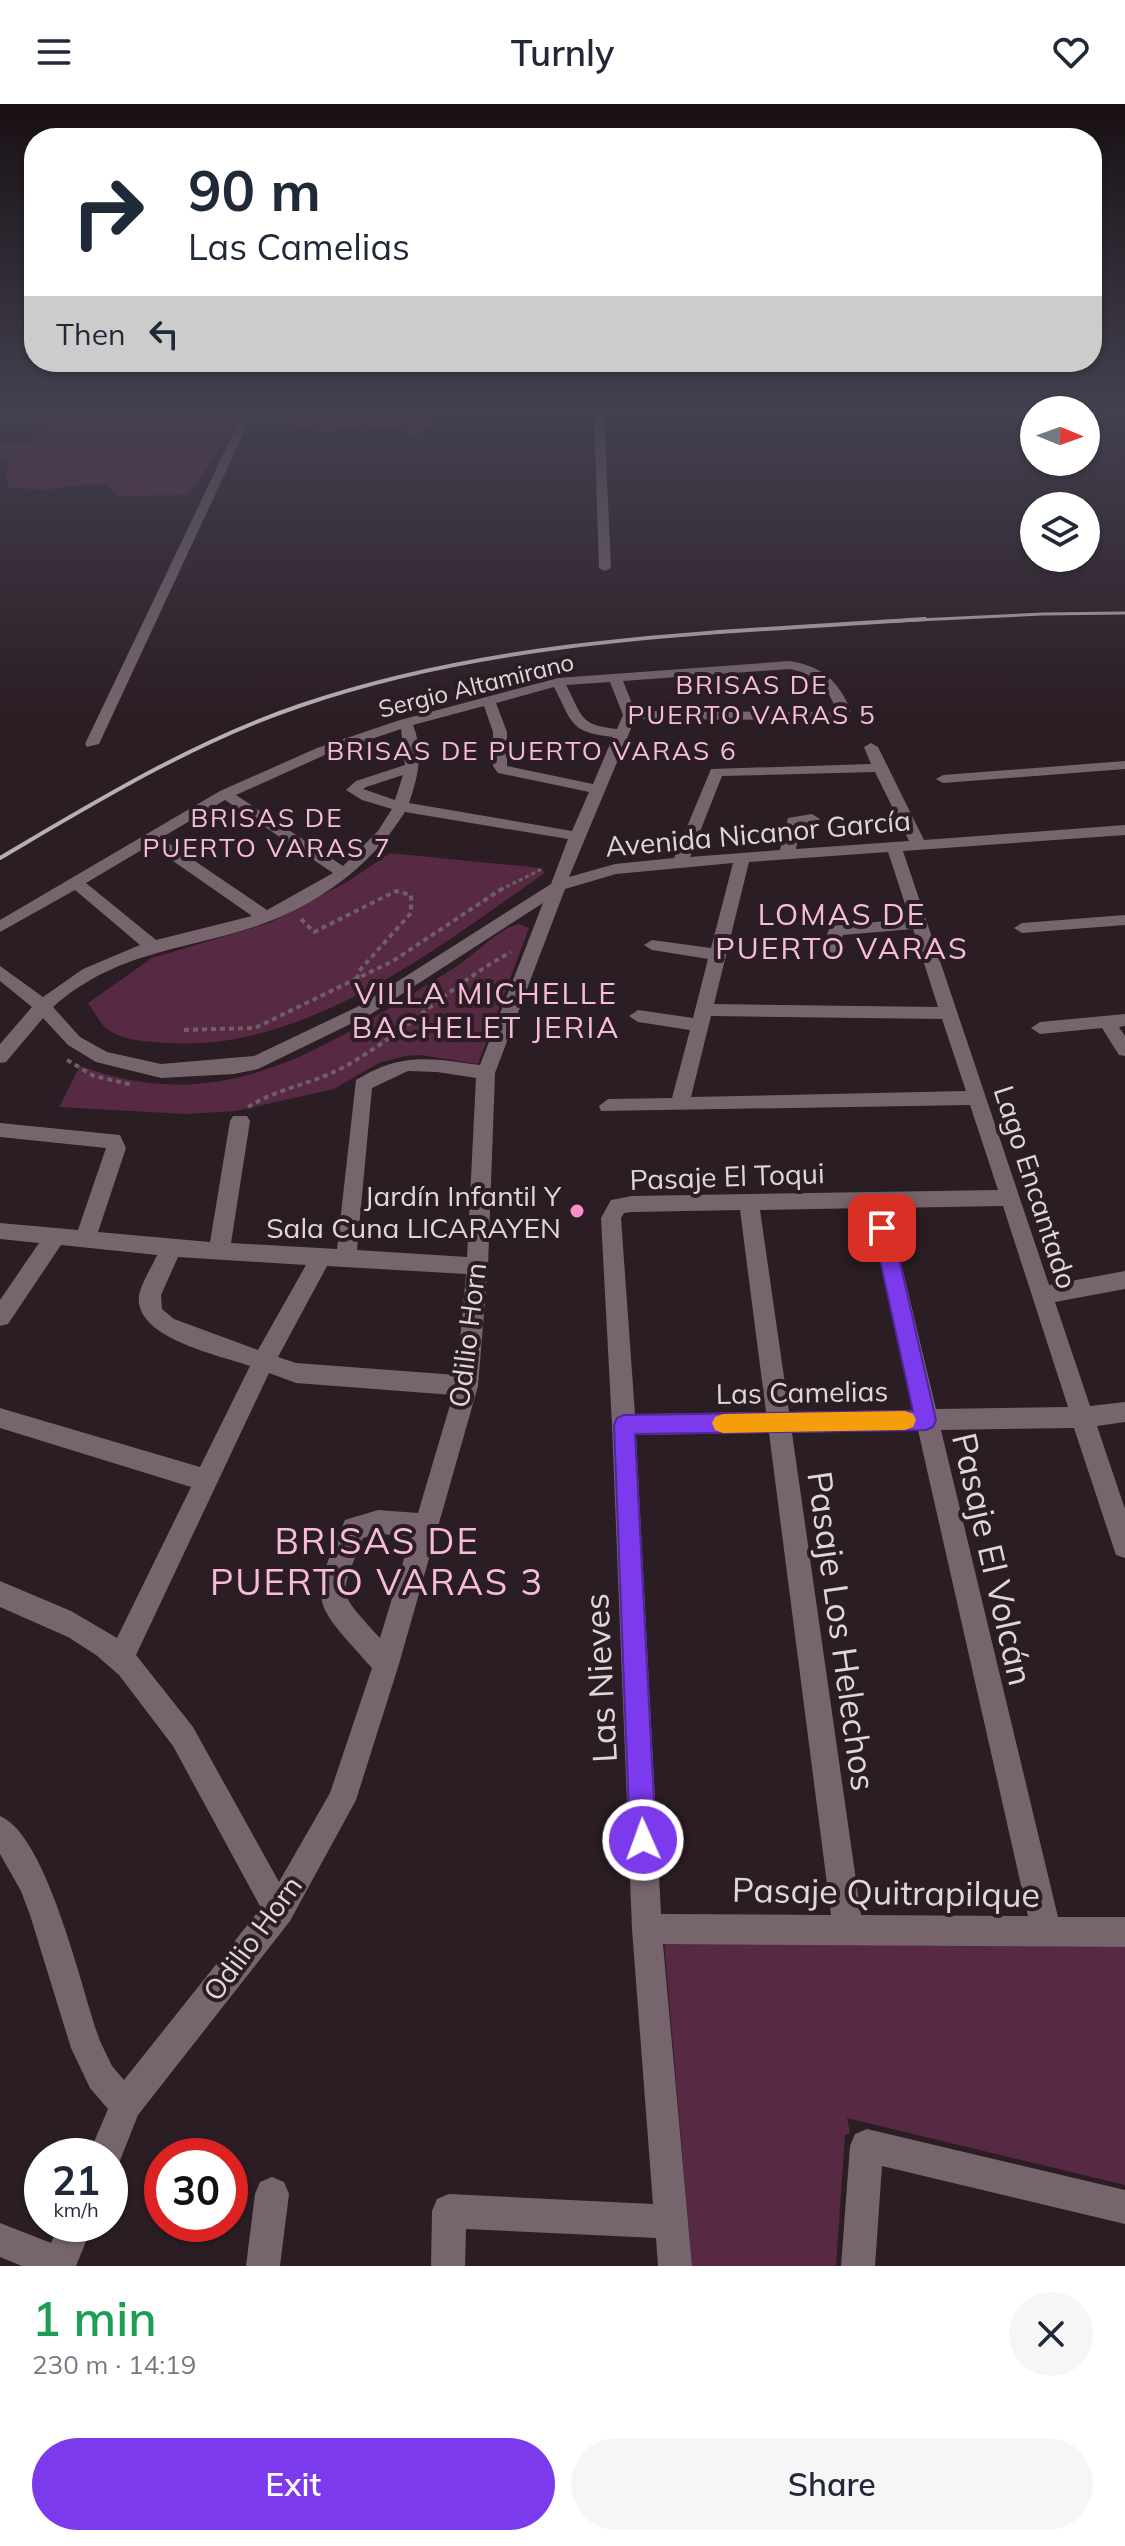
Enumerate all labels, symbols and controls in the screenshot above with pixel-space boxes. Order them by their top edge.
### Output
icon: menu [32,30,76,74]
text: Turnly [511,30,614,75]
icon: heart [1049,30,1093,74]
text: 90 m [188,155,321,225]
icon: right [56,160,160,264]
text: Las Camelias [188,224,410,269]
icon: left [142,312,186,356]
text: Then [56,315,126,353]
north arrow [1020,396,1100,476]
map controls [1020,396,1100,572]
button: layers [1020,492,1100,572]
street label: Sergio Altamirano [375,646,577,724]
district label: BRISAS DE PUERTO VARAS 5 [627,668,877,731]
district label: BRISAS DE PUERTO VARAS 6 [326,734,738,767]
district label: BRISAS DE PUERTO VARAS 7 [142,801,392,864]
street label: Avenida Nicanor García [604,802,912,864]
district label: LOMAS DE PUERTO VARAS [715,895,969,967]
district label: VILLA MICHELLE BACHELET JERIA [352,974,620,1046]
street label: Lago Encantado [987,1081,1085,1293]
street label: Pasaje El Toqui [629,1155,825,1197]
place label: Jardín Infantil Y Sala Cuna LICARAYEN [266,1178,562,1245]
pin [848,1194,916,1262]
marker: Jardín Infantil Y Sala Cuna LICARAYEN [568,1202,586,1220]
icon: arrive [860,1206,904,1250]
street label: Odilio Horn [441,1261,493,1409]
street label: Las Camelias [715,1373,889,1411]
street label: Pasaje El Volcán [943,1429,1043,1689]
street label: Pasaje Los Helechos [798,1469,886,1793]
district label: BRISAS DE PUERTO VARAS 3 [210,1518,544,1604]
street label: Las Nieves [574,1592,626,1764]
position arrow [601,1798,685,1882]
street label: Pasaje Quitrapilque [732,1868,1040,1916]
street label: Odilio Horn [195,1869,309,2007]
speed limit sign: 30 [144,2138,248,2242]
text: 21 [52,2155,100,2205]
text: km/h [53,2197,99,2222]
text: 1 min [32,2288,157,2348]
button: close [1009,2292,1093,2376]
text: 230 m · 14:19 [32,2348,196,2381]
button: Exit [32,2438,555,2530]
button: Share [571,2438,1093,2530]

